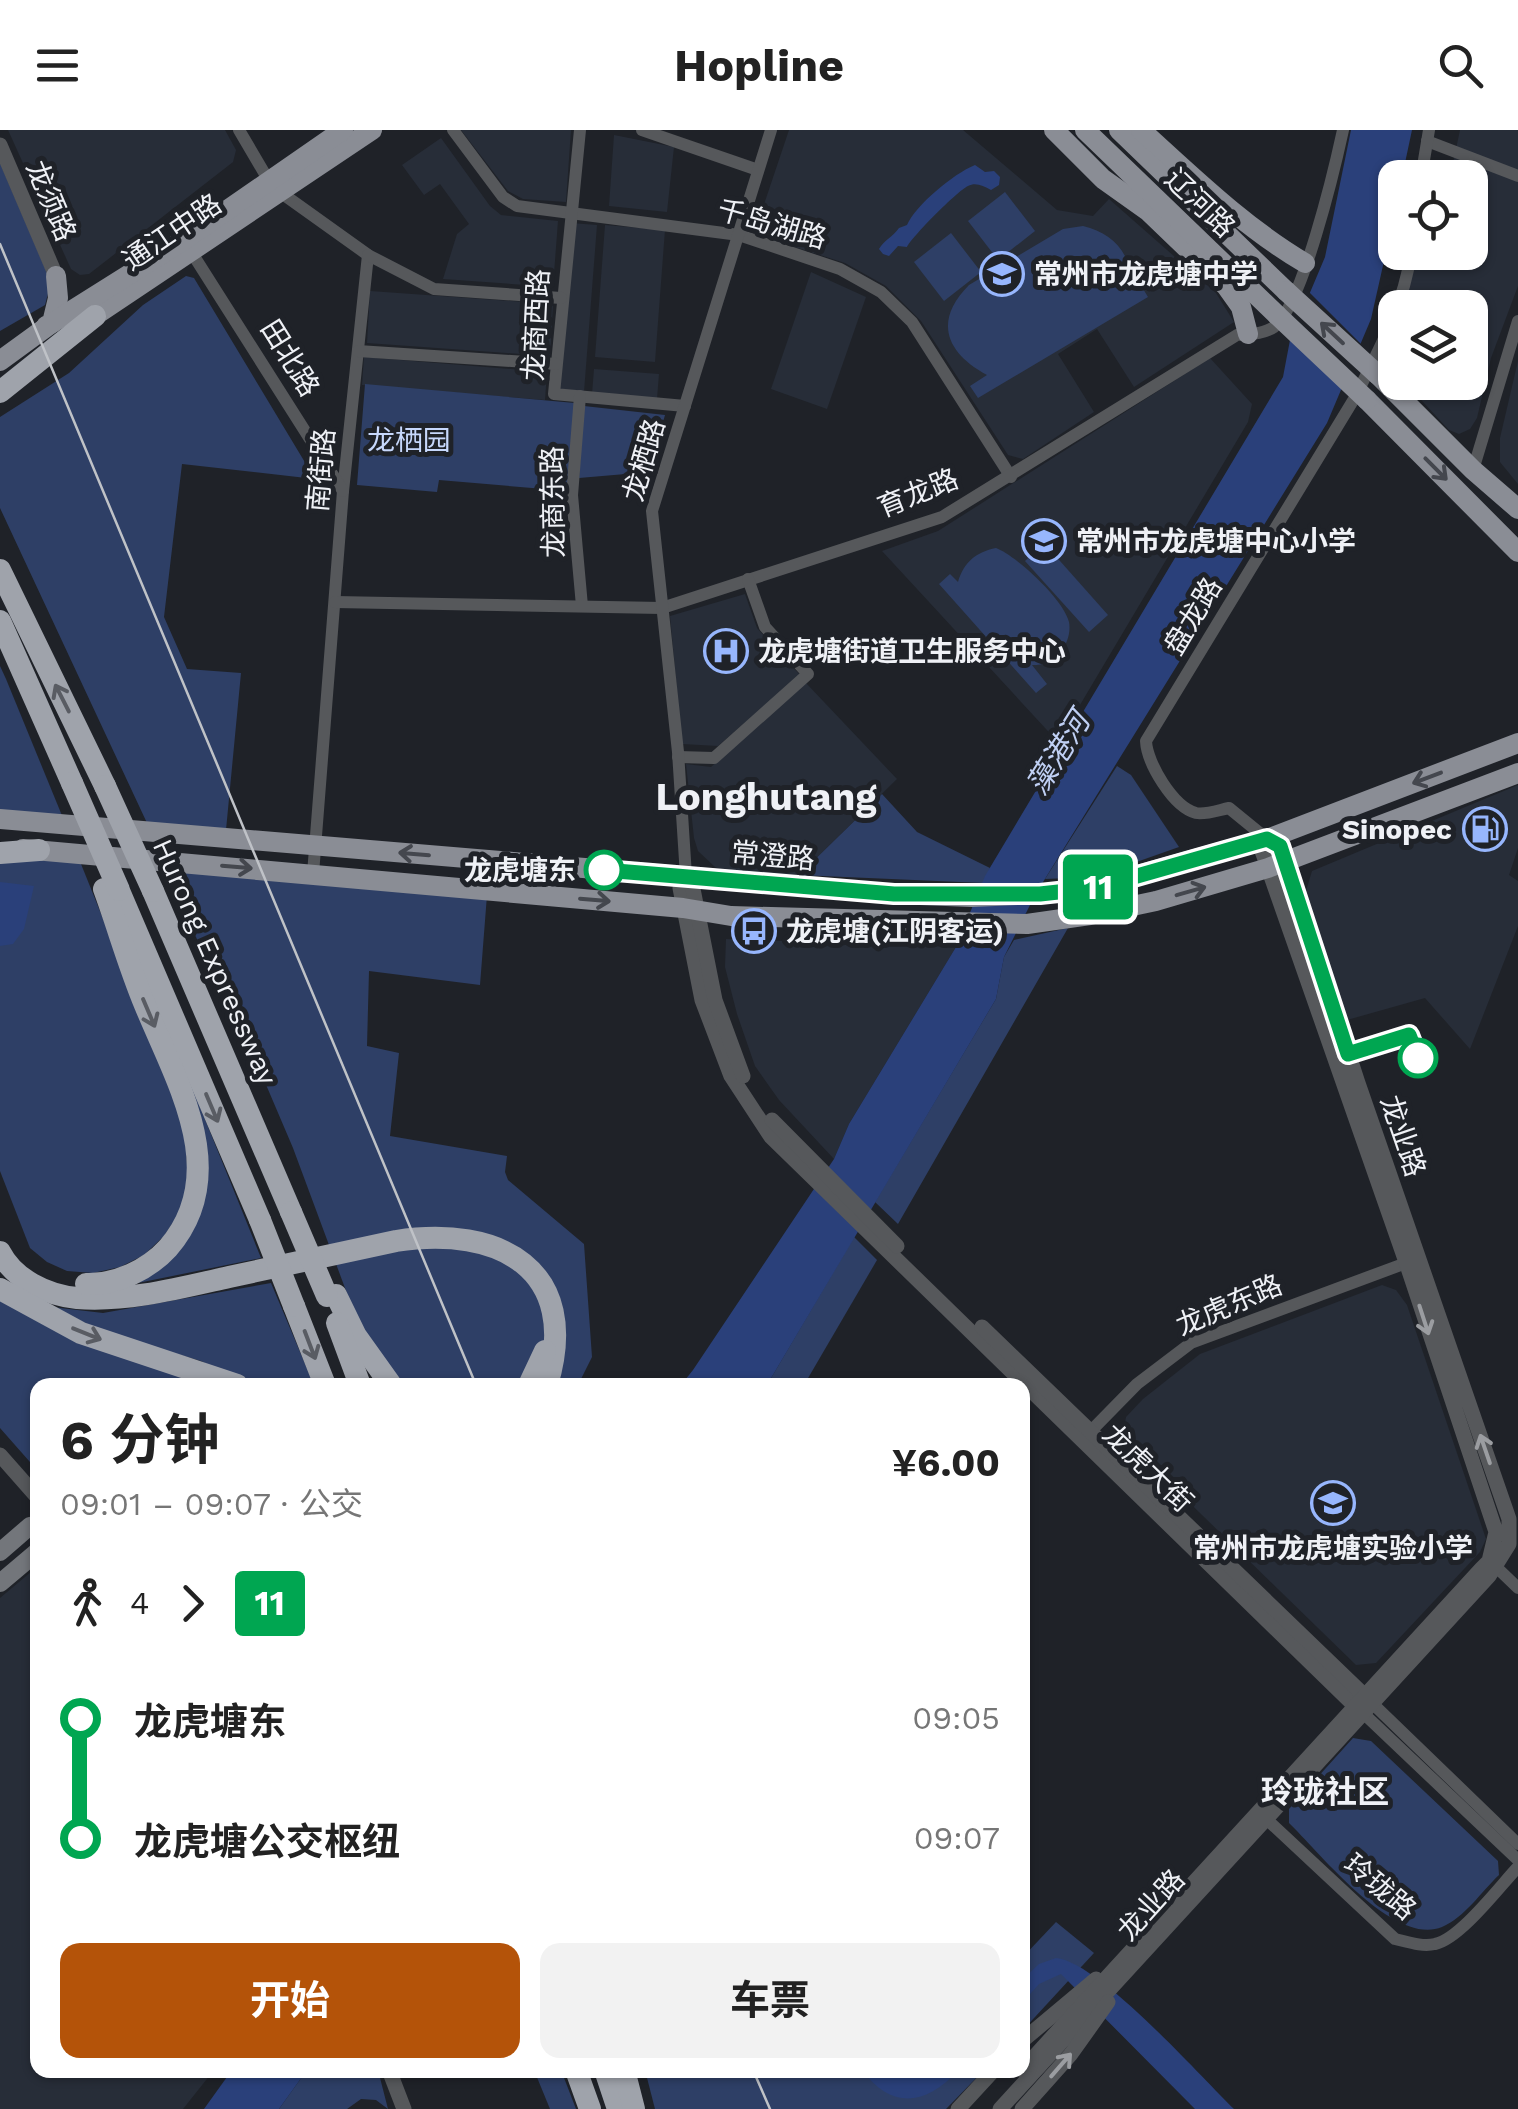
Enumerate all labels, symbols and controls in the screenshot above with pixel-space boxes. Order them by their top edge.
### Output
icon: menu [30,38,85,93]
icon: search [1433,38,1488,93]
text: Hopline [674,39,844,92]
street label: 龙须路 [19,156,83,246]
map controls [1378,160,1488,400]
button: locate [1378,160,1488,270]
street label: 辽河路 [1158,162,1242,244]
street label: 通江中路 [116,187,228,277]
street label: 千岛湖路 [714,193,830,255]
school or university icon: 常州市龙虎塘中学 [979,251,1025,297]
place label: 常州市龙虎塘中学 [1034,258,1258,291]
street label: 龙商西路 [517,268,555,382]
button: layers [1378,290,1488,400]
street label: 田北路 [254,314,326,402]
one-way arrow [1320,322,1345,345]
street label: 龙栖路 [617,415,671,505]
park label: 龙栖园 [367,424,451,457]
street label: 南街路 [301,427,341,513]
street label: 龙商东路 [536,446,570,558]
one-way arrow [1423,457,1447,481]
street label: 育龙路 [873,462,963,524]
school or university icon: 常州市龙虎塘中心小学 [1021,518,1067,564]
place label: 常州市龙虎塘中心小学 [1076,525,1356,558]
street label: 盘龙路 [1157,571,1229,661]
hospital icon: 龙虎塘街道卫生服务中心 [703,628,749,674]
place label: 龙虎塘街道卫生服务中心 [758,635,1066,668]
one-way arrow [51,684,70,714]
water label: 藻港河 [1019,701,1099,800]
one-way arrow [1412,771,1443,789]
district label: Longhutang [655,775,877,819]
fuel station icon: Sinopec [1462,806,1508,852]
place label: Sinopec [1342,813,1452,846]
street label: Hurong Expressway [146,834,284,1091]
street label: 常澄路 [730,836,816,876]
one-way arrow [399,844,431,863]
marker: 龙虎塘东 [585,851,623,889]
place label: 龙虎塘东 [464,854,576,887]
line badge: 11 [1053,854,1143,920]
one-way arrow [220,858,252,877]
text: 11 [1083,866,1113,908]
one-way arrow [1175,881,1206,899]
one-way arrow [579,891,611,910]
bus stop icon: 龙虎塘(江阴客运) [731,908,777,954]
place label: 龙虎塘(江阴客运) [786,915,1004,948]
one-way arrow [141,997,159,1028]
unlabelled marker [1399,1039,1437,1077]
street label: 龙业路 [1374,1091,1432,1181]
one-way arrow [204,1092,222,1123]
street label: 龙虎东路 [1171,1268,1287,1342]
one-way arrow [1417,1304,1435,1336]
one-way arrow [71,1327,101,1345]
one-way arrow [302,1330,320,1360]
text: 6 分钟 [60,1408,220,1472]
street label: 龙虎大街 [1096,1417,1200,1519]
one-way arrow [1475,1434,1493,1465]
text: ¥6.00 [892,1441,1000,1485]
school or university icon: 常州市龙虎塘实验小学 [1310,1480,1356,1526]
text: 09:01 – 09:07 · 公交 [60,1485,363,1523]
place label: 常州市龙虎塘实验小学 [1193,1532,1473,1565]
icon: walk [60,1576,115,1631]
icon: forward [165,1576,220,1631]
text: 11 [255,1582,285,1624]
text: 4 [130,1584,150,1622]
text: 09:05 [912,1699,1000,1737]
text: 龙虎塘东 [134,1700,286,1744]
district label: 玲珑社区 [1261,1773,1389,1811]
text: 09:07 [914,1819,1000,1857]
text: 龙虎塘公交枢纽 [134,1820,400,1864]
street label: 玲珑路 [1337,1847,1423,1927]
street label: 龙业路 [1111,1863,1191,1947]
button: 开始 [60,1943,520,2058]
button: 车票 [540,1943,1000,2058]
one-way arrow [1049,2053,1072,2078]

